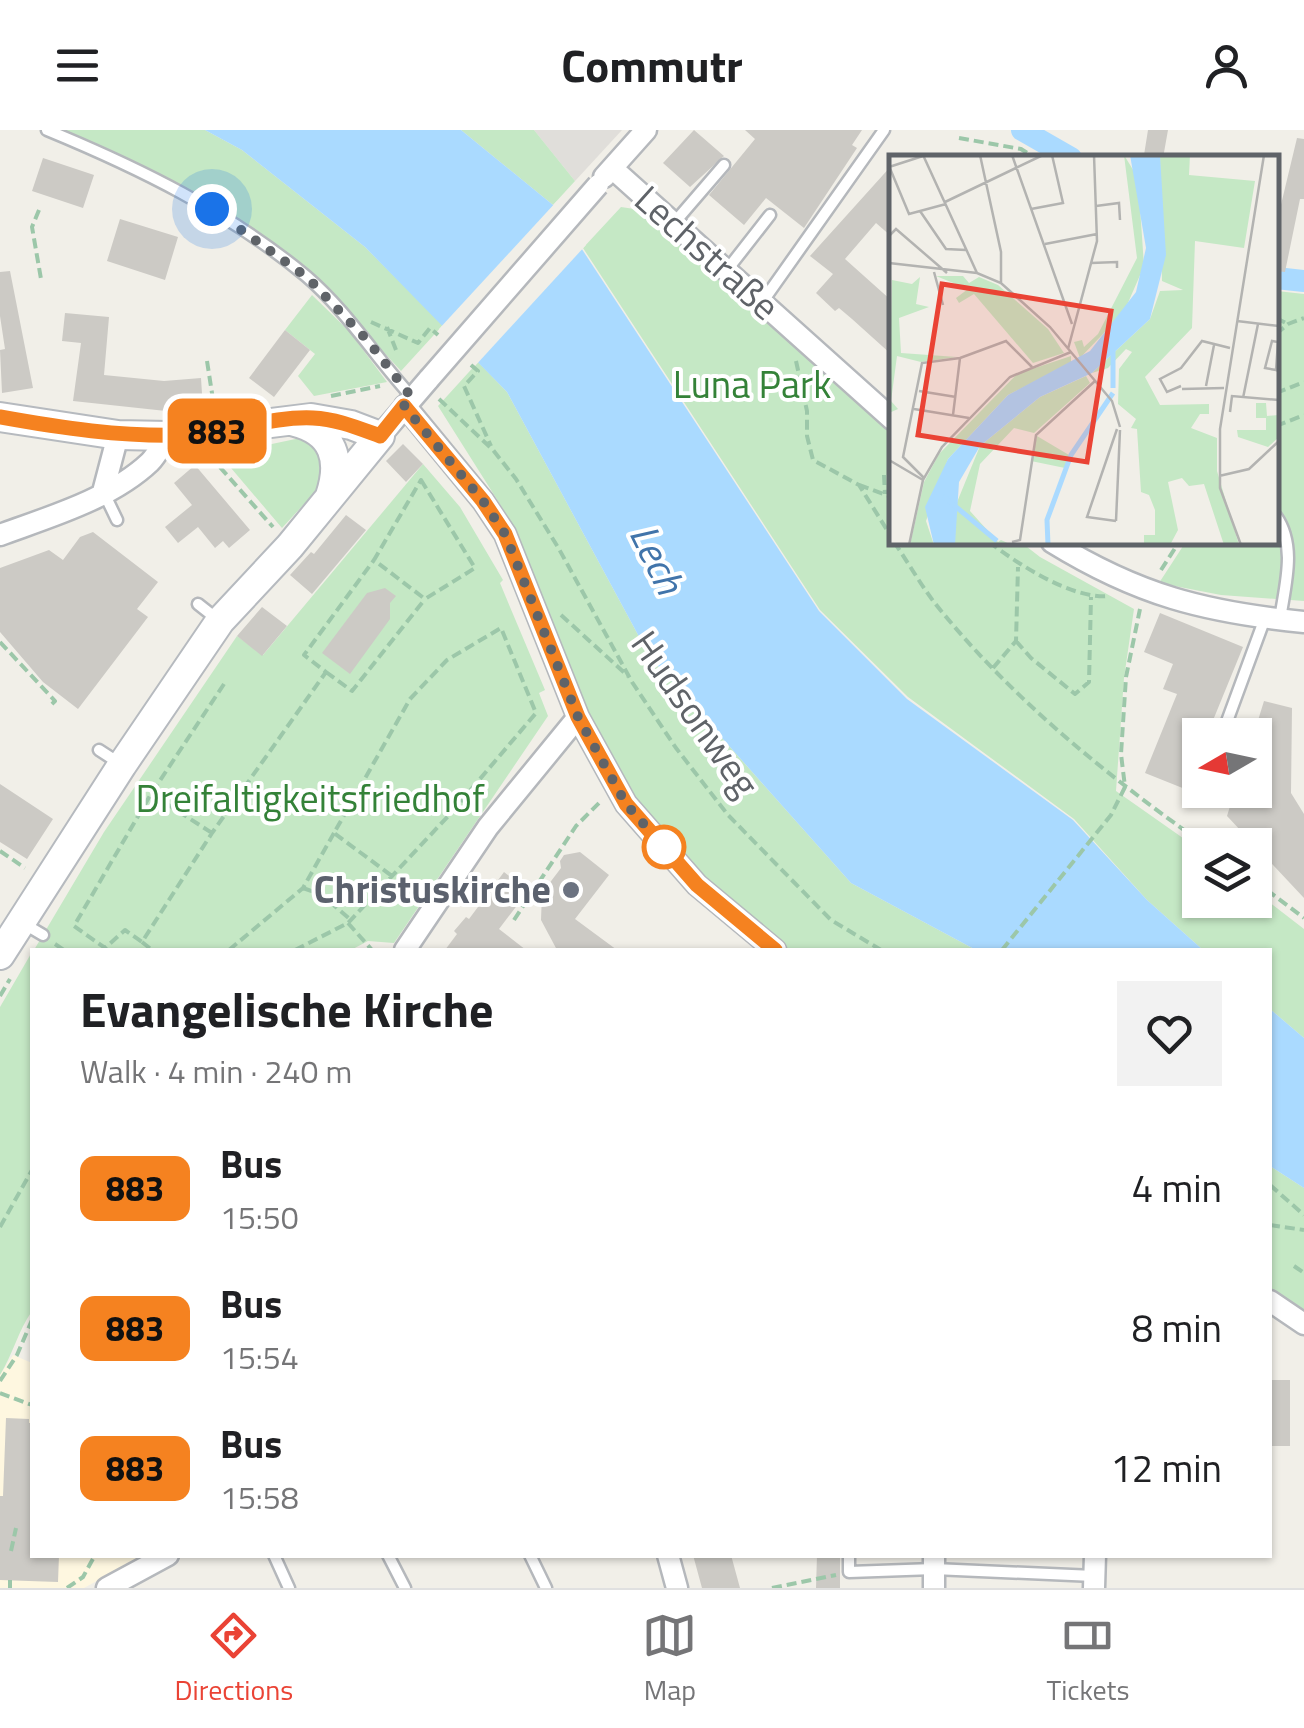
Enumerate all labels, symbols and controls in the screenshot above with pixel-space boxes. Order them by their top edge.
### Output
text: Commutr [561,31,743,99]
icon: menu [50,38,105,93]
icon: person [1199,38,1254,93]
inset map [889,155,1279,545]
street label: Lechstraße [622,171,793,333]
your location [187,184,237,234]
park label: Luna Park [673,355,831,413]
line badge: 883 [160,398,274,464]
text: 883 [188,404,246,458]
water label: Lech [614,513,701,605]
street label: Hudsonweg [617,618,774,808]
north arrow [1182,718,1272,808]
map controls [1182,718,1272,918]
park label: Dreifaltigkeitsfriedhof [136,769,485,827]
unlabelled marker [643,826,685,868]
button: layers [1182,828,1272,918]
place label: Christuskirche [314,860,551,918]
marker: Christuskirche [560,879,582,901]
text: Evangelische Kirche [80,973,494,1046]
button: heart [1117,981,1222,1086]
text: Walk · 4 min · 240 m [80,1047,352,1095]
text: Bus [220,1135,282,1193]
text: 4 min [1132,1159,1222,1217]
text: 883 [106,1161,164,1215]
text: 15:50 [220,1193,299,1241]
text: Bus [220,1275,282,1333]
text: 8 min [1132,1299,1222,1357]
text: 883 [106,1301,164,1355]
text: 15:54 [220,1333,299,1381]
text: Bus [220,1415,282,1473]
text: 12 min [1111,1439,1222,1497]
text: 883 [106,1441,164,1495]
text: 15:58 [220,1473,299,1521]
tab: Directions [175,1608,293,1711]
tab: Map [642,1608,697,1711]
tab: Tickets [1046,1608,1129,1711]

